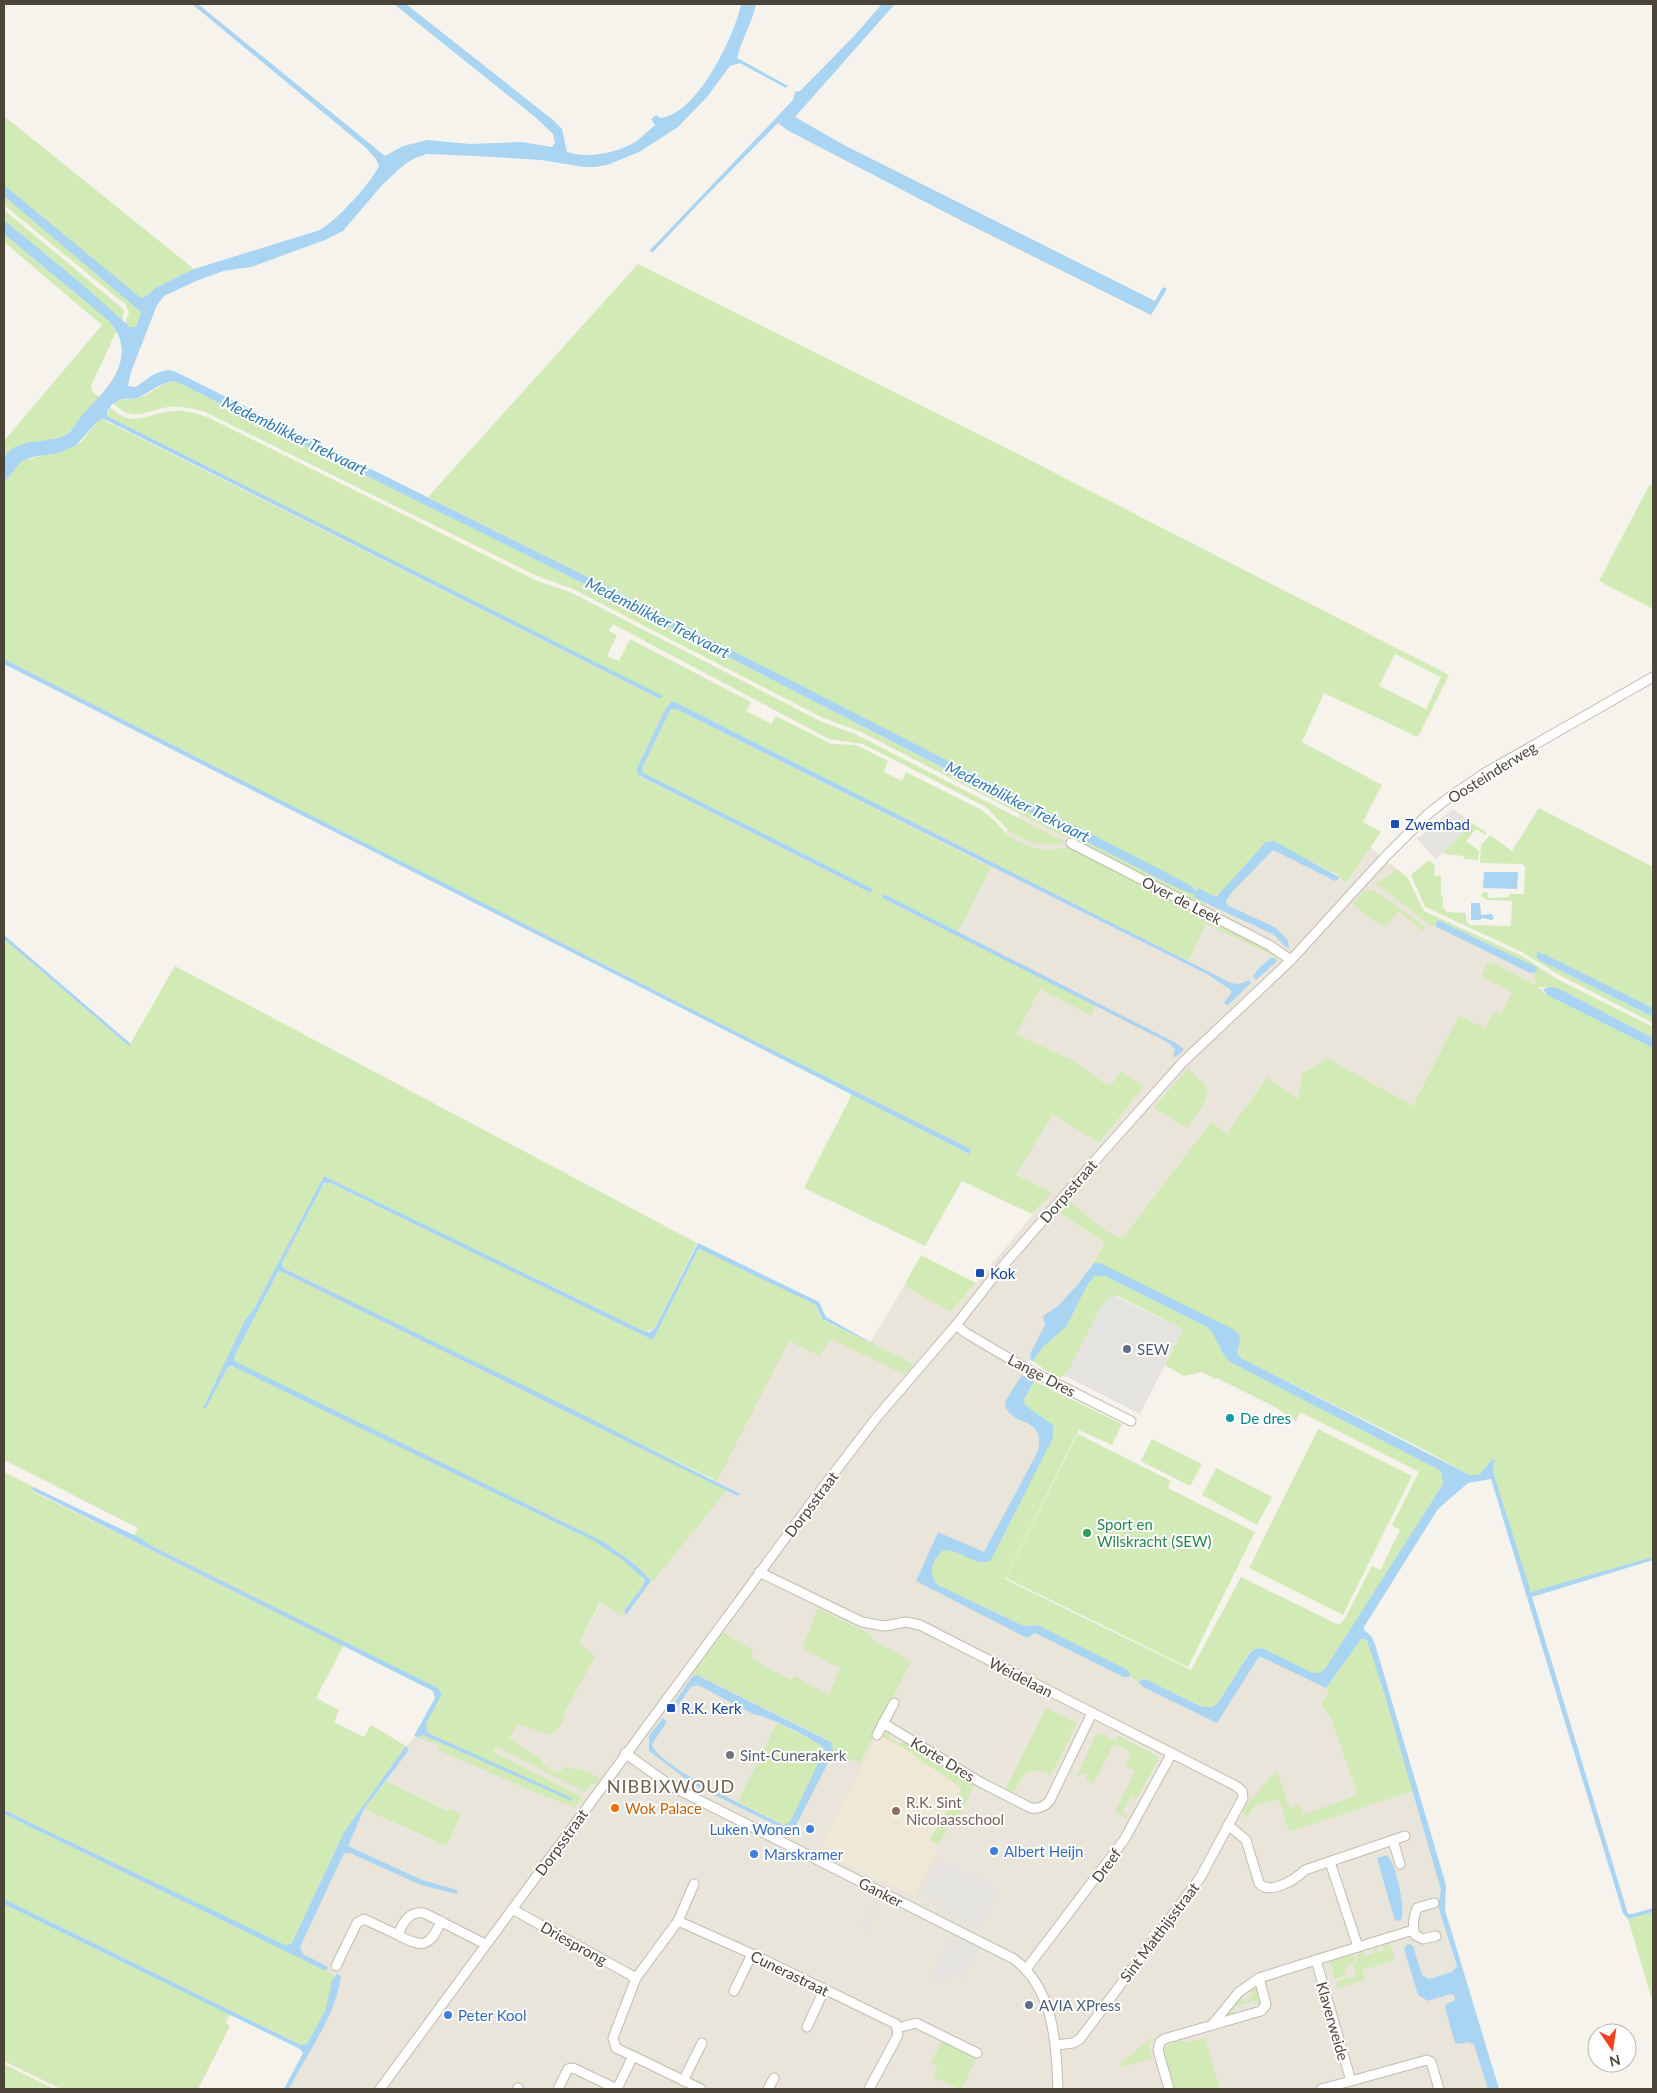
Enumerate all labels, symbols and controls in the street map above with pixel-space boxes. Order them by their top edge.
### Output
water label: Medemblikker Trekvaart [219,392,371,479]
water label: Medemblikker Trekvaart [583,572,733,662]
street label: Oosteinderweg [1444,737,1540,806]
water label: Medemblikker Trekvaart [943,756,1093,846]
place label: Zwembad [1405,815,1470,833]
marker: Zwembad [1389,818,1401,830]
street label: Over de Leek [1139,872,1225,928]
street label: Dorpsstraat [1036,1155,1101,1226]
place label: Kok [990,1264,1016,1282]
marker: Kok [974,1267,986,1279]
place label: SEW [1137,1340,1170,1358]
marker: SEW [1121,1343,1133,1355]
street label: Lange Dres [1005,1350,1079,1400]
place label: De dres [1240,1409,1291,1427]
marker: De dres [1224,1412,1236,1424]
street label: Dorpsstraat [780,1467,842,1540]
place label: Sport en Wilskracht (SEW) [1097,1515,1212,1550]
marker: Sport en Wilskracht (SEW) [1081,1527,1093,1539]
street label: Weidelaan [986,1653,1056,1701]
place label: R.K. Kerk [681,1699,742,1717]
marker: R.K. Kerk [665,1702,677,1714]
street label: Korte Dres [908,1733,978,1785]
place label: Sint-Cunerakerk [740,1746,847,1764]
marker: Sint-Cunerakerk [724,1749,736,1761]
district label: NIBBIXWOUD [607,1775,735,1797]
place label: R.K. Sint Nicolaasschool [906,1793,1004,1828]
place label: Wok Palace [625,1799,702,1817]
marker: Wok Palace [609,1802,621,1814]
street label: Dorpsstraat [531,1805,591,1879]
marker: R.K. Sint Nicolaasschool [890,1805,902,1817]
place label: Luken Wonen [709,1820,800,1838]
marker: Luken Wonen [804,1823,816,1835]
place label: Albert Heijn [1004,1842,1083,1860]
street label: Dreef [1088,1844,1125,1885]
place label: Marskramer [764,1845,844,1863]
marker: Albert Heijn [988,1845,1000,1857]
marker: Marskramer [748,1848,760,1860]
street label: Ganker [856,1873,907,1911]
street label: Sint Matthijsstraat [1116,1878,1203,1985]
street label: Driesprong [538,1917,610,1969]
street label: Cunerastraat [748,1946,833,2000]
street label: Klaverweide [1313,1979,1353,2063]
place label: AVIA XPress [1039,1996,1121,2014]
marker: AVIA XPress [1023,1999,1035,2011]
place label: Peter Kool [458,2006,527,2024]
marker: Peter Kool [442,2009,454,2021]
north arrow [1587,2023,1637,2073]
text: N [1608,2052,1622,2071]

